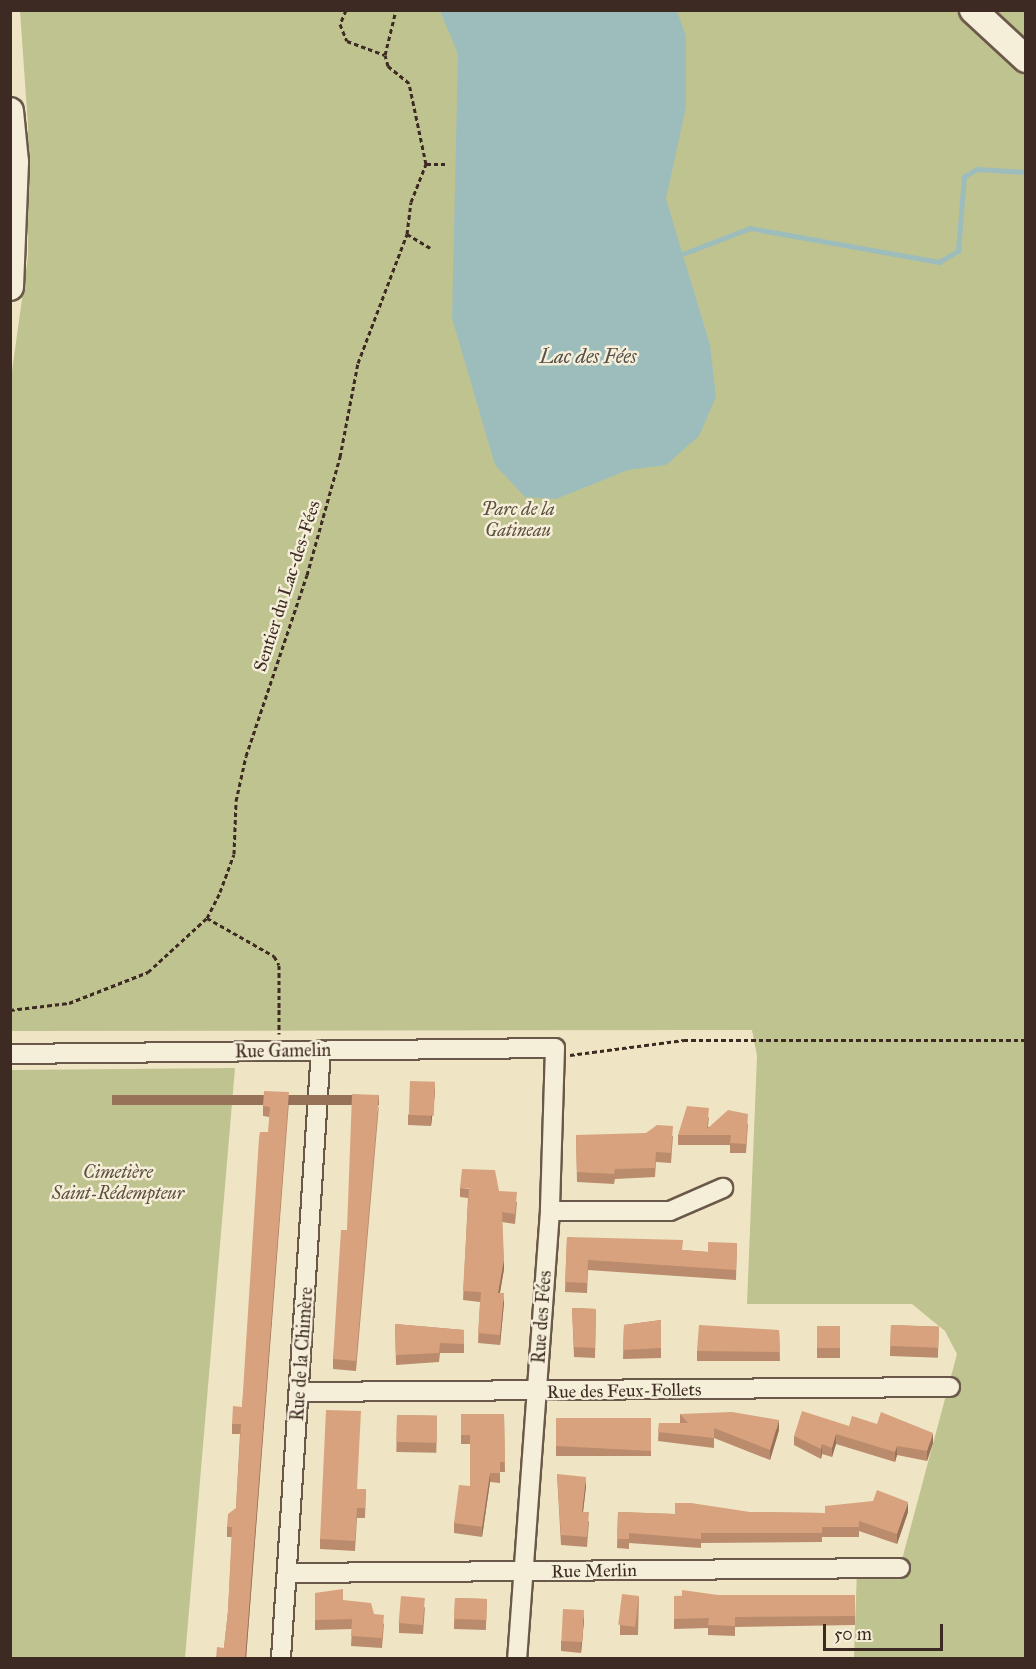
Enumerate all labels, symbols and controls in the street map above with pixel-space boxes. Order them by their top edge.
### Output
water label: Lac des Fées [540,344,636,368]
street label: Sentier du Lac-des-Fées [249,498,325,674]
park label: Parc de la Gatineau [481,499,555,542]
street label: Rue Gamelin [235,1039,331,1063]
park label: Cimetière Saint-Rédempteur [52,1162,184,1204]
street label: Rue des Fées [528,1270,556,1364]
street label: Rue de la Chimère [287,1286,317,1422]
street label: Rue des Feux-Follets [546,1379,702,1403]
street label: Rue Merlin [551,1559,637,1583]
scale bar [826,1612,946,1650]
text: 50 m [834,1623,872,1645]

